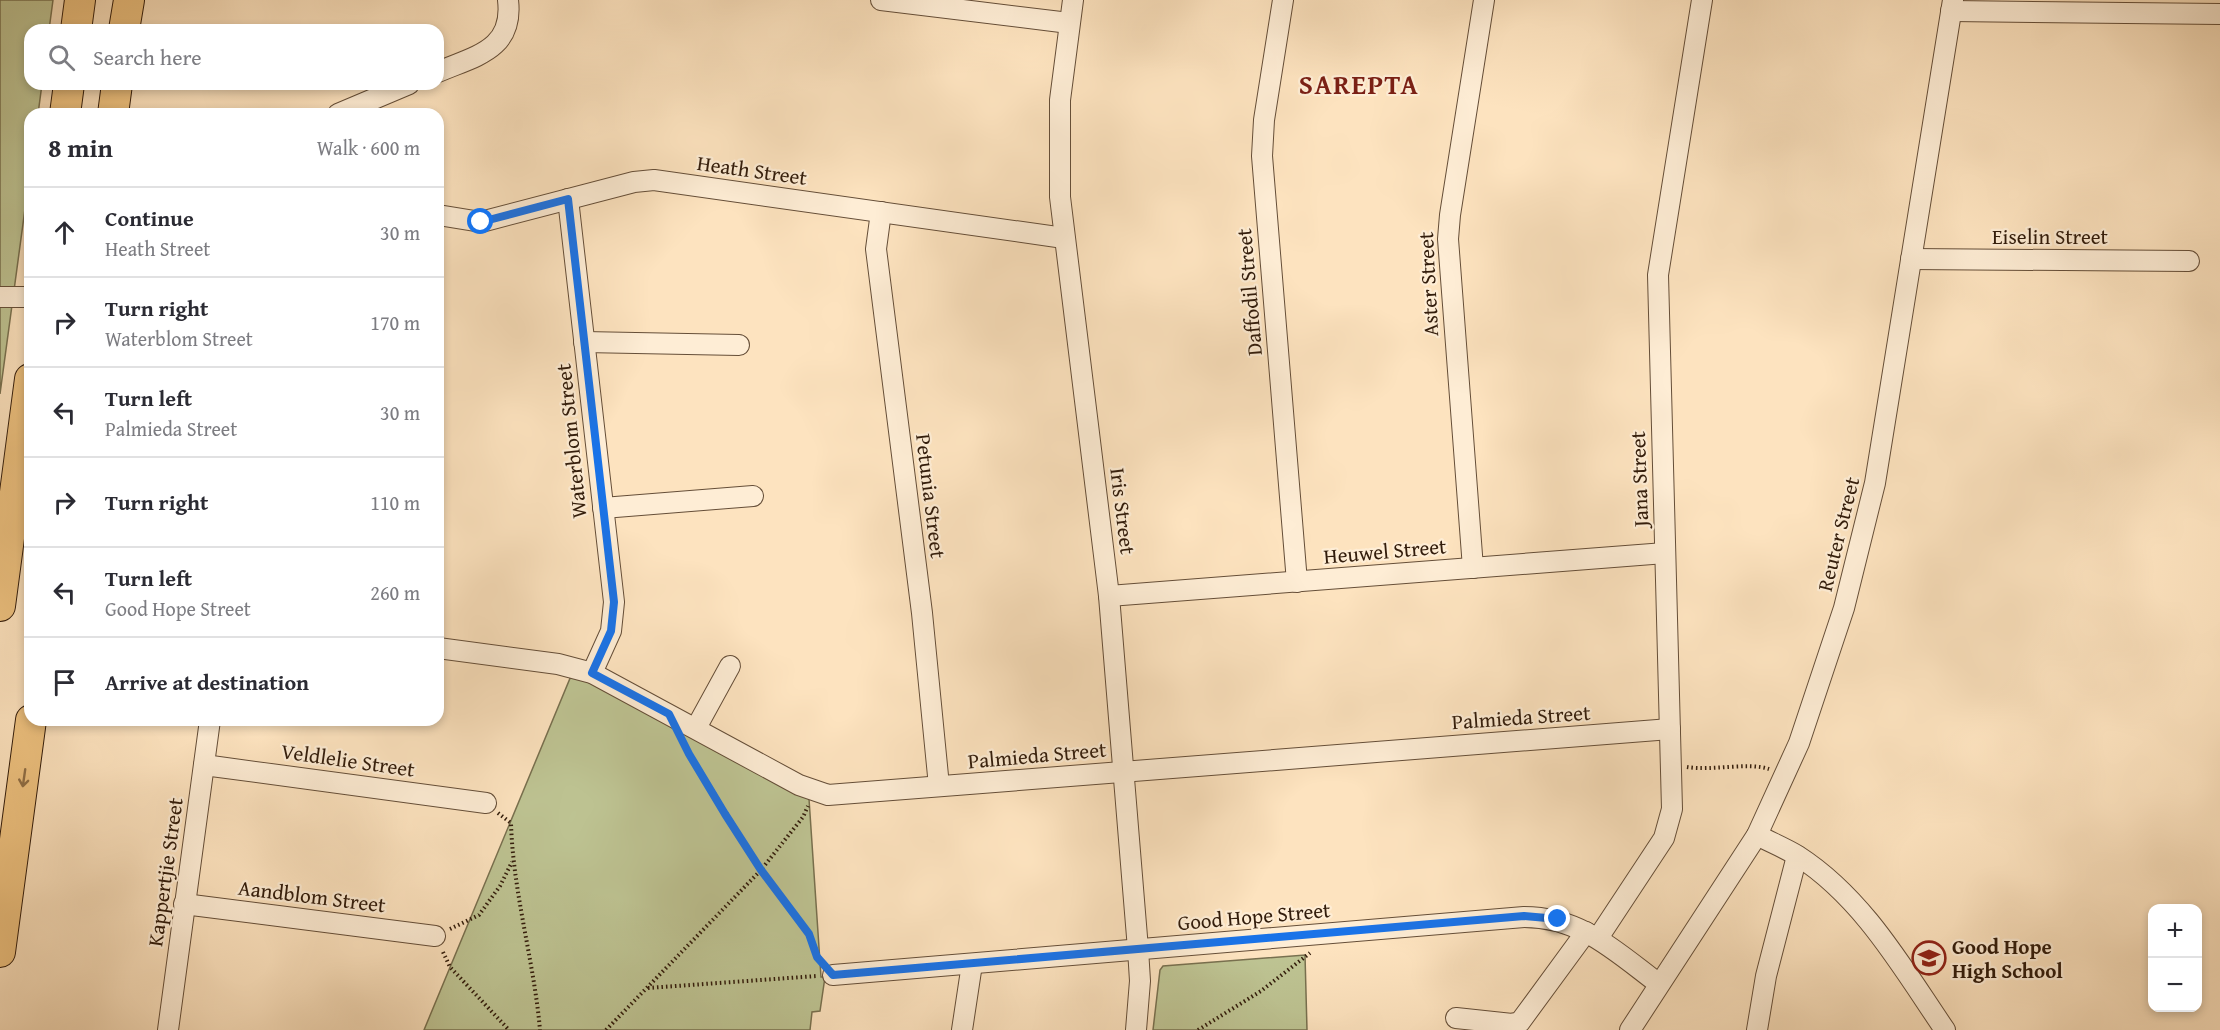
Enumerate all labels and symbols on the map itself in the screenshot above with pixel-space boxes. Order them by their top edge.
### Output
district label: SAREPTA [1299,64,1419,104]
street label: Heath Street [695,147,810,193]
route start [467,208,493,234]
street label: Eiselin Street [1992,221,2109,252]
street label: Daffodil Street [1228,227,1270,357]
street label: Aster Street [1410,230,1446,337]
street label: Waterblom Street [547,362,595,520]
street label: Jana Street [1622,430,1656,531]
street label: Petunia Street [908,432,954,561]
street label: Iris Street [1102,466,1144,557]
street label: Reuter Street [1809,473,1867,595]
street label: Heuwel Street [1322,530,1448,572]
street label: Palmieda Street [1451,697,1592,737]
street label: Palmieda Street [966,733,1108,776]
street label: Veldlelie Street [279,735,417,785]
one-way arrow [18,768,29,787]
street label: Kappertjie Street [139,795,191,948]
street label: Aandblom Street [237,872,388,920]
street label: Good Hope Street [1176,894,1332,938]
route end [1544,905,1570,931]
place label: Good Hope High School [1952,931,2063,986]
school or university icon: Good Hope High School [1911,940,1947,976]

